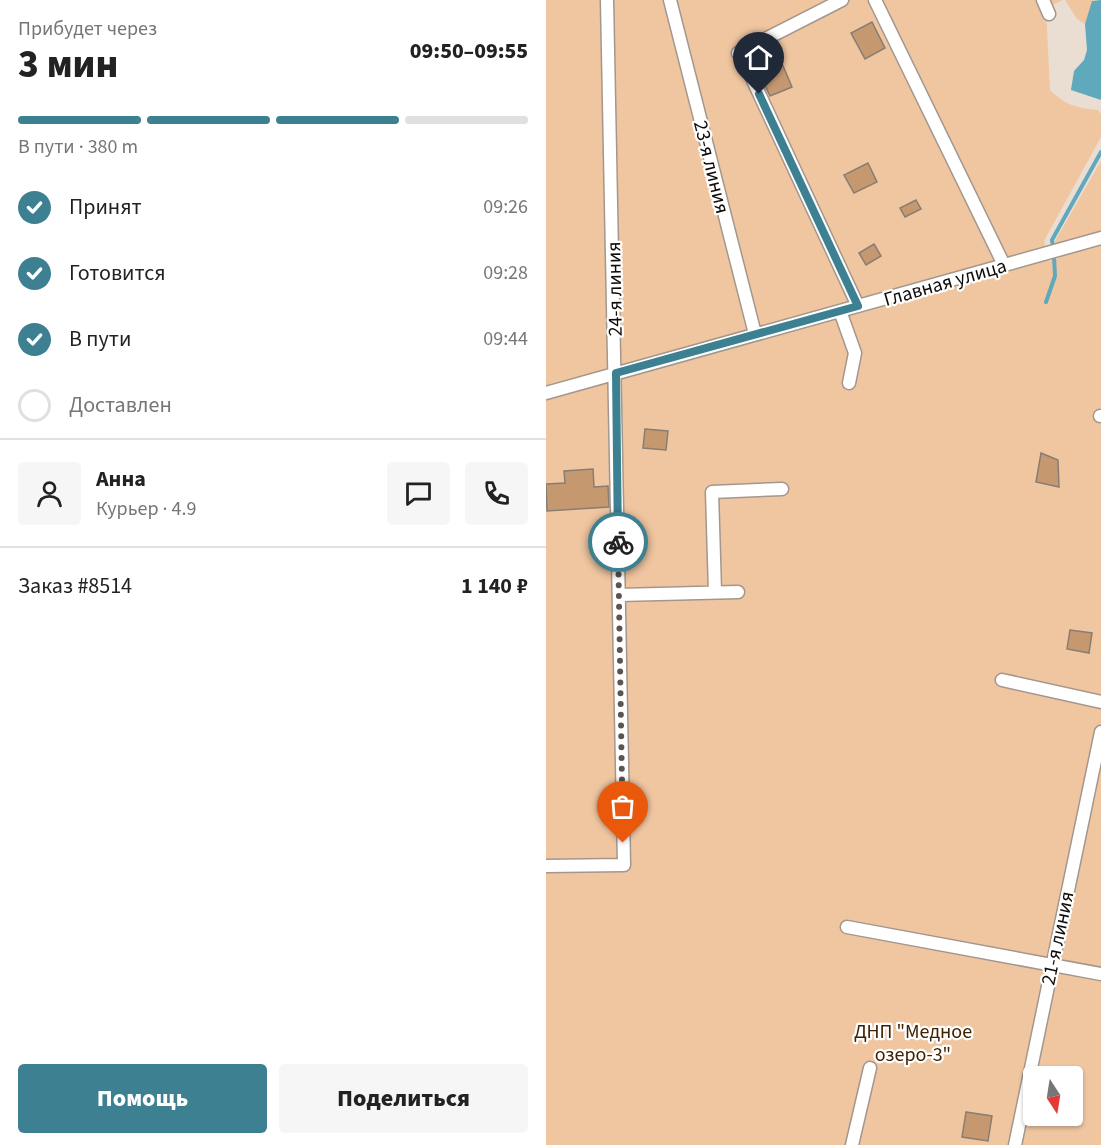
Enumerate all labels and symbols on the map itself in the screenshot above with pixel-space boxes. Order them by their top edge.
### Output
pin [733,32,784,94]
street label: 23-я линия [686,118,736,217]
street label: 24-я линия [600,241,630,337]
street label: Главная улица [881,252,1010,314]
courier [588,512,648,572]
pin [597,781,648,843]
street label: 21-я линия [1034,889,1082,988]
park label: ДНП "Медное озеро-3" [854,1018,972,1069]
north arrow [1023,1066,1083,1126]

